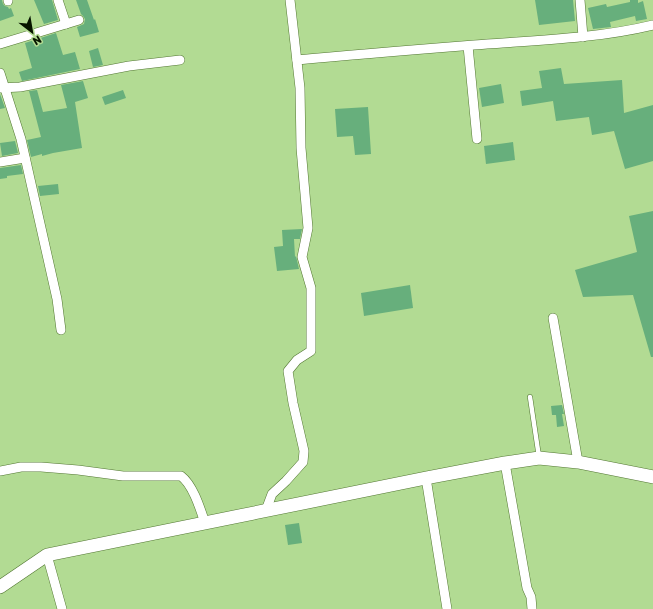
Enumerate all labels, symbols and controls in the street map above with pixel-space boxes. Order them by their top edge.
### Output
north arrow [12,12,52,52]
text: N [30,33,44,48]

